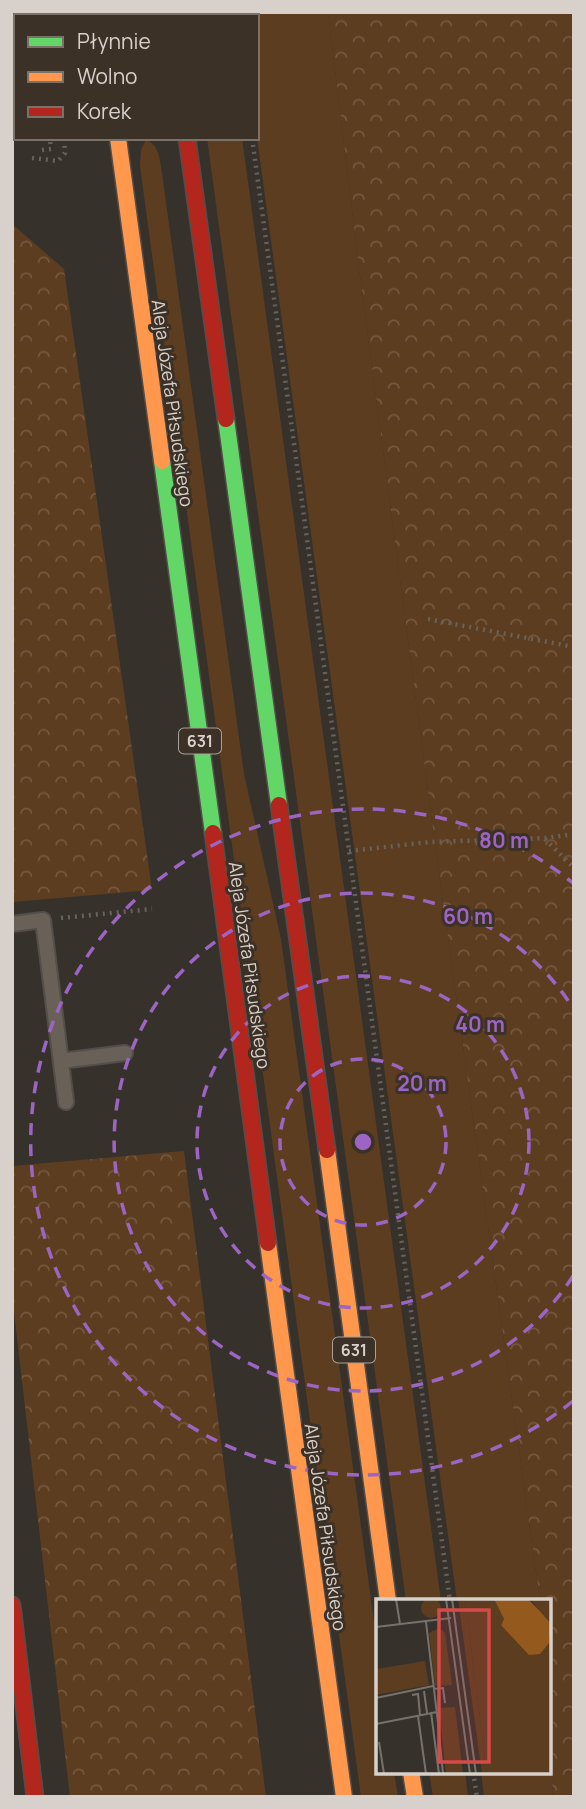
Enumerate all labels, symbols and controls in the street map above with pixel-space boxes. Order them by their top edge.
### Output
legend [14,14,259,140]
text: Płynnie [77,27,151,55]
text: Wolno [77,62,138,90]
text: Korek [77,97,132,125]
street label: Aleja Józefa Piłsudskiego [147,298,199,508]
road number: 631 [179,728,221,754]
text: 80 m [479,826,529,854]
street label: Aleja Józefa Piłsudskiego [224,860,276,1070]
text: 60 m [443,902,493,930]
text: 40 m [455,1010,505,1038]
text: 20 m [397,1069,447,1097]
centre of rings [351,1130,375,1154]
road number: 631 [333,1338,375,1362]
street label: Aleja Józefa Piłsudskiego [300,1422,352,1632]
inset map [376,1599,551,1774]

